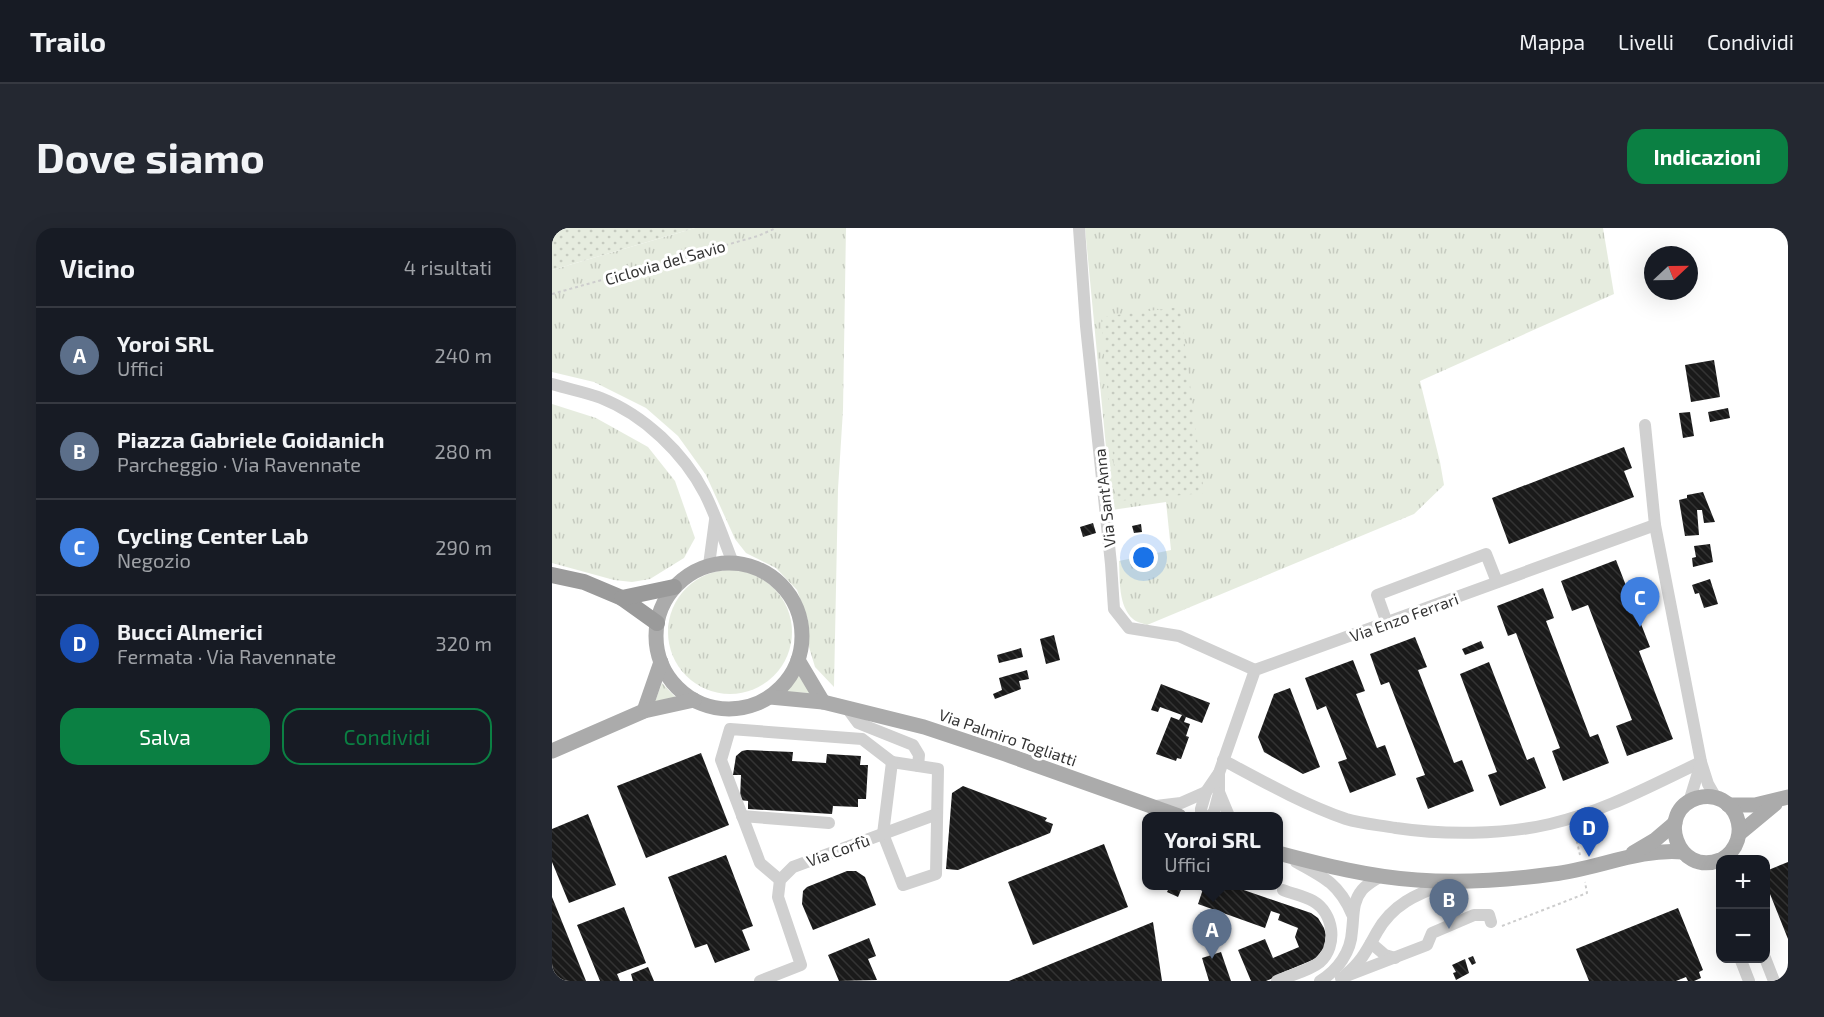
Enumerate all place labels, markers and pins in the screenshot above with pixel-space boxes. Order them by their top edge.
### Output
pin: C [1620,578,1660,627]
pin: D [1570,808,1608,857]
pin: B [1430,880,1468,929]
pin: A [1192,910,1232,959]

